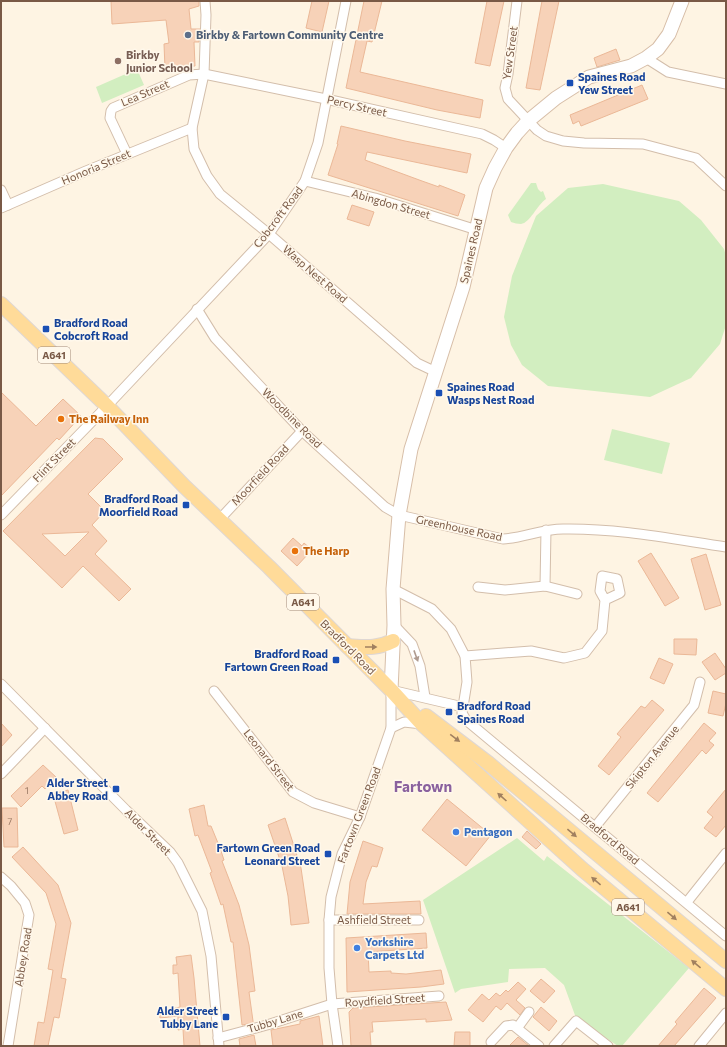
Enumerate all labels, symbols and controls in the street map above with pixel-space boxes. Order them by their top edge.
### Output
street label: Yew Street [499,25,520,80]
place label: Birkby & Fartown Community Centre [196,28,384,41]
marker: Birkby & Fartown Community Centre [183,30,193,40]
place label: Birkby Junior School [126,48,193,75]
marker: Birkby Junior School [113,56,123,66]
place label: Spaines Road Yew Street [578,70,645,96]
street label: Lea Street [119,76,171,108]
marker: Spaines Road Yew Street [565,78,575,88]
street label: Percy Street [326,92,389,119]
street label: Honoria Street [59,146,133,187]
street label: Cobcroft Road [250,183,305,250]
street label: Abingdon Street [350,186,433,221]
street label: Spaines Road [457,217,484,285]
street label: Wasp Nest Road [280,242,350,305]
place label: Bradford Road Cobcroft Road [54,316,128,342]
marker: Bradford Road Cobcroft Road [41,324,51,334]
road number: A641 [38,347,70,363]
place label: Spaines Road Wasps Nest Road [447,380,534,406]
street label: Woodbine Road [260,385,325,450]
marker: Spaines Road Wasps Nest Road [434,388,444,398]
place label: The Railway Inn [69,412,149,425]
marker: The Railway Inn [56,414,66,424]
street label: Flint Street [30,435,78,484]
street label: Moorfield Road [228,442,291,508]
place label: Bradford Road Moorfield Road [99,492,178,518]
marker: Bradford Road Moorfield Road [181,500,191,510]
street label: Greenhouse Road [415,512,503,543]
place label: The Harp [303,544,350,557]
marker: The Harp [290,546,300,556]
road number: A641 [287,594,319,610]
street label: Bradford Road [318,616,379,677]
one-way arrow [365,644,378,650]
place label: Bradford Road Fartown Green Road [225,647,328,673]
one-way arrow [413,650,419,662]
marker: Bradford Road Fartown Green Road [331,655,341,665]
place label: Bradford Road Spaines Road [457,699,531,725]
marker: Bradford Road Spaines Road [444,707,454,717]
street label: Skipton Avenue [622,722,681,791]
street label: Leonard Street [241,726,298,793]
one-way arrow [450,734,461,743]
street label: Fartown Green Road [334,765,383,865]
place label: Alder Street Abbey Road [47,776,108,802]
district label: Fartown [394,777,452,795]
marker: Alder Street Abbey Road [111,784,121,794]
house number: 1 [25,785,29,796]
one-way arrow [497,792,508,801]
street label: Alder Street [122,806,175,858]
street label: Bradford Road [578,810,642,867]
house number: 7 [8,816,13,827]
place label: Pentagon [464,825,512,838]
marker: Pentagon [451,827,461,837]
one-way arrow [567,829,577,838]
place label: Fartown Green Road Leonard Street [217,841,320,867]
marker: Fartown Green Road Leonard Street [323,849,333,859]
one-way arrow [591,876,602,885]
road number: A641 [612,899,644,915]
one-way arrow [667,912,677,921]
street label: Ashfield Street [337,913,412,926]
street label: Abbey Road [11,926,34,987]
place label: Yorkshire Carpets Ltd [365,935,424,961]
marker: Yorkshire Carpets Ltd [352,943,362,953]
one-way arrow [691,960,701,969]
street label: Roydfield Street [344,990,426,1009]
place label: Alder Street Tubby Lane [157,1004,218,1030]
street label: Tubby Lane [246,1006,304,1035]
marker: Alder Street Tubby Lane [221,1012,231,1022]

